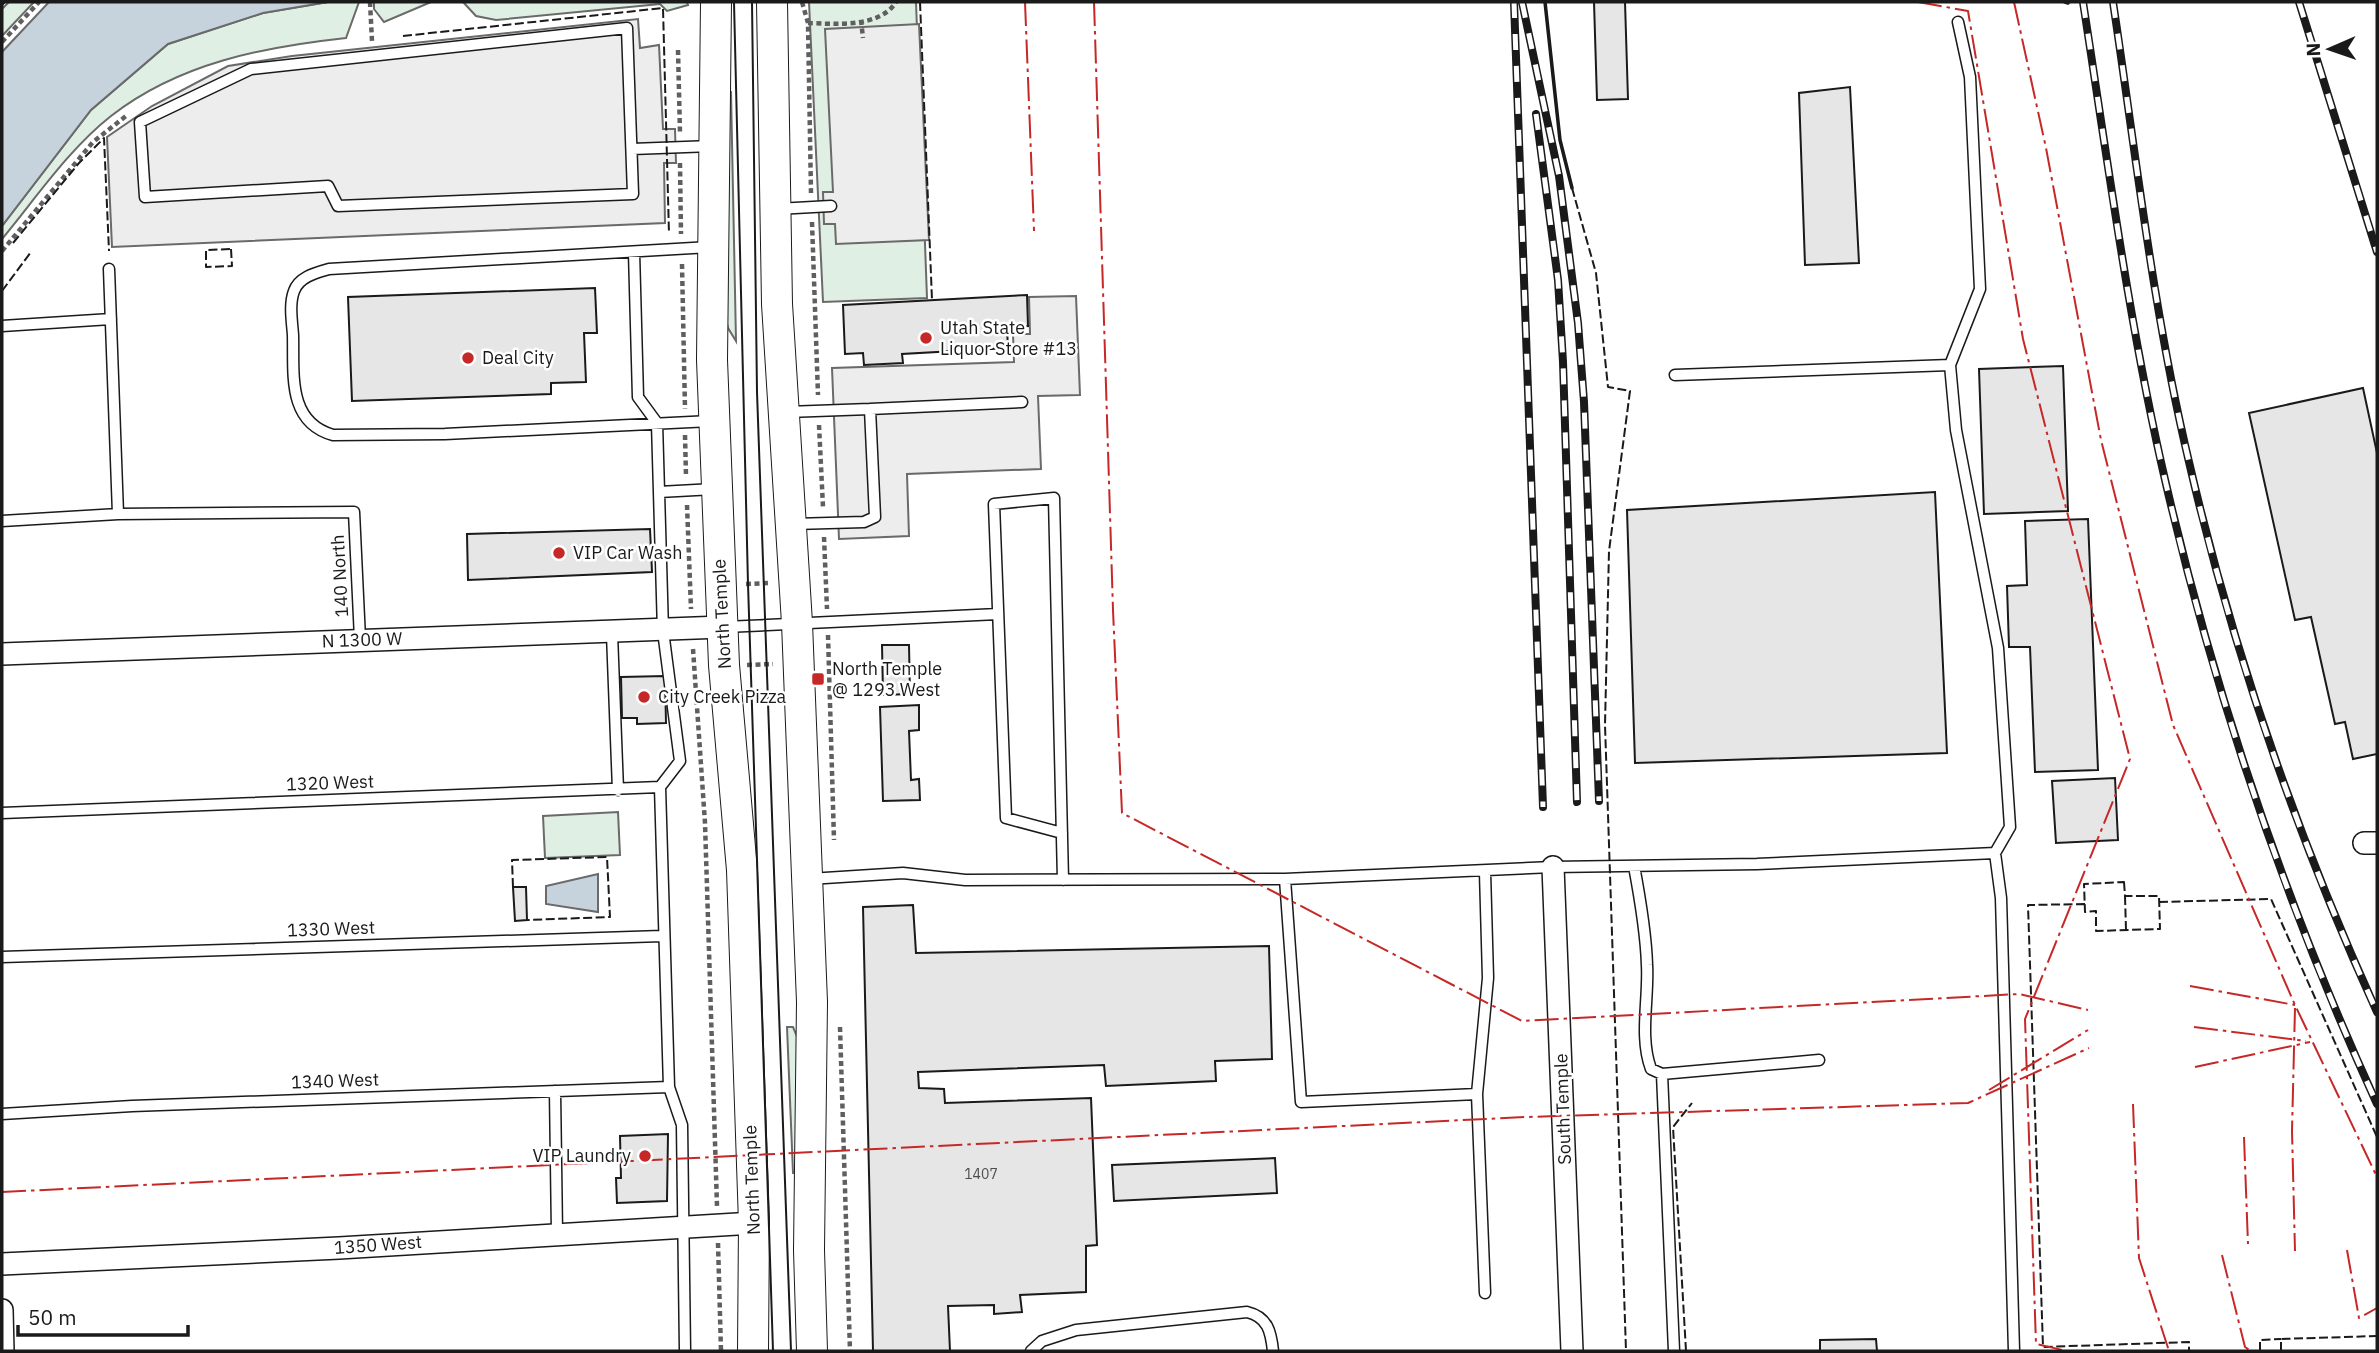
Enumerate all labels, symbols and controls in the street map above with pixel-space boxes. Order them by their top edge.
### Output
north arrow [2295,14,2365,84]
text: N [2301,42,2325,57]
place label: Utah State Liquor Store #13 [940,316,1077,360]
marker: Utah State Liquor Store #13 [918,330,934,346]
place label: Deal City [482,346,554,369]
marker: Deal City [460,350,476,366]
street label: 140 North [326,534,353,618]
place label: VIP Car Wash [573,541,682,564]
marker: VIP Car Wash [551,545,567,561]
street label: North Temple [707,558,736,670]
street label: N 1300 W [321,627,403,652]
place label: North Temple @ 1293 West [832,657,942,701]
marker: North Temple @ 1293 West [810,671,826,687]
place label: City Creek Pizza [658,685,787,708]
marker: City Creek Pizza [636,689,652,705]
street label: 1320 West [286,769,374,796]
street label: 1330 West [287,915,375,942]
street label: South Temple [1549,1053,1576,1165]
street label: 1340 West [291,1067,379,1094]
street label: North Temple [738,1124,765,1235]
place label: VIP Laundry [532,1144,631,1167]
marker: VIP Laundry [637,1148,653,1164]
house number: 1407 [964,1165,998,1183]
street label: 1350 West [333,1230,423,1259]
scale bar [18,1294,187,1338]
text: 50 m [28,1303,77,1331]

